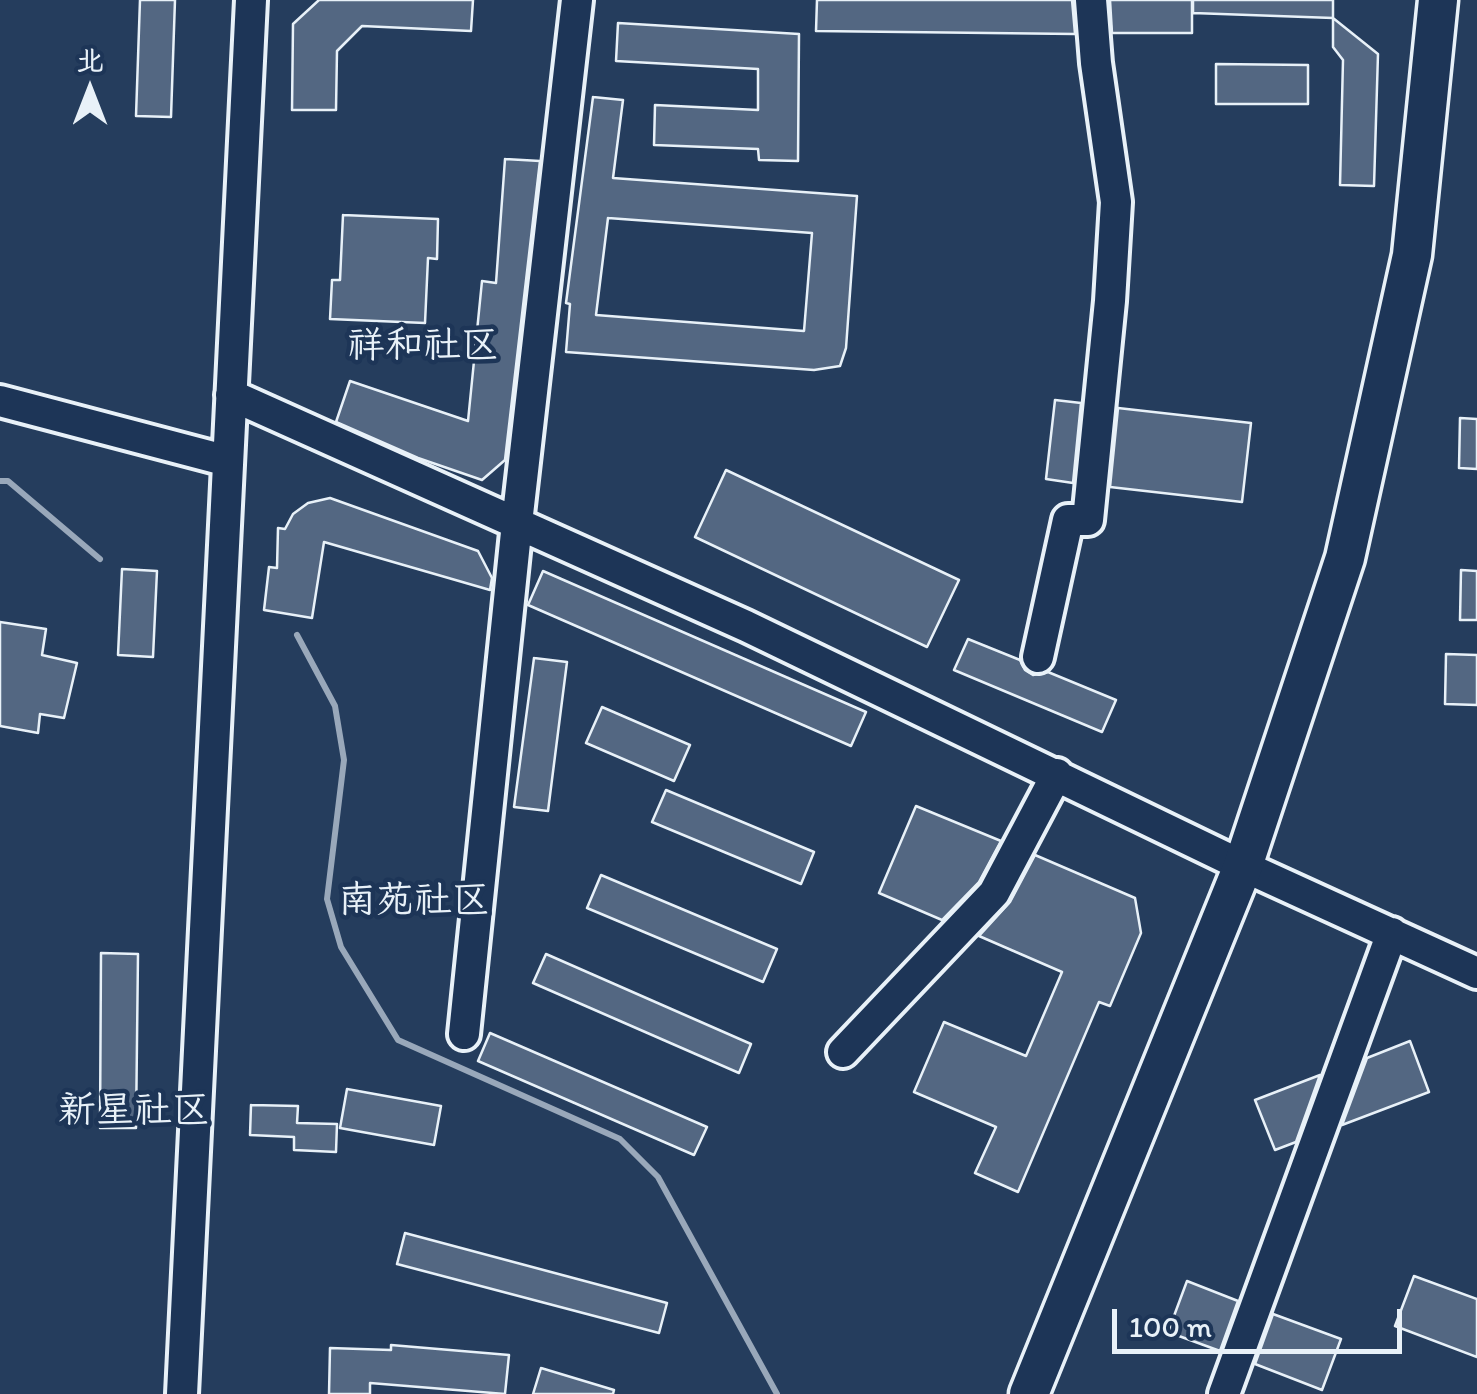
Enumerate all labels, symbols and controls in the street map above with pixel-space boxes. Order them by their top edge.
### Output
north arrow [40,40,140,140]
text: 北 [76,43,104,77]
district label: 祥和社区 [347,324,499,370]
district label: 南苑社区 [338,879,490,925]
district label: 新星社区 [58,1089,210,1135]
scale bar [1117,1289,1407,1351]
text: 100 m [1129,1308,1212,1345]

